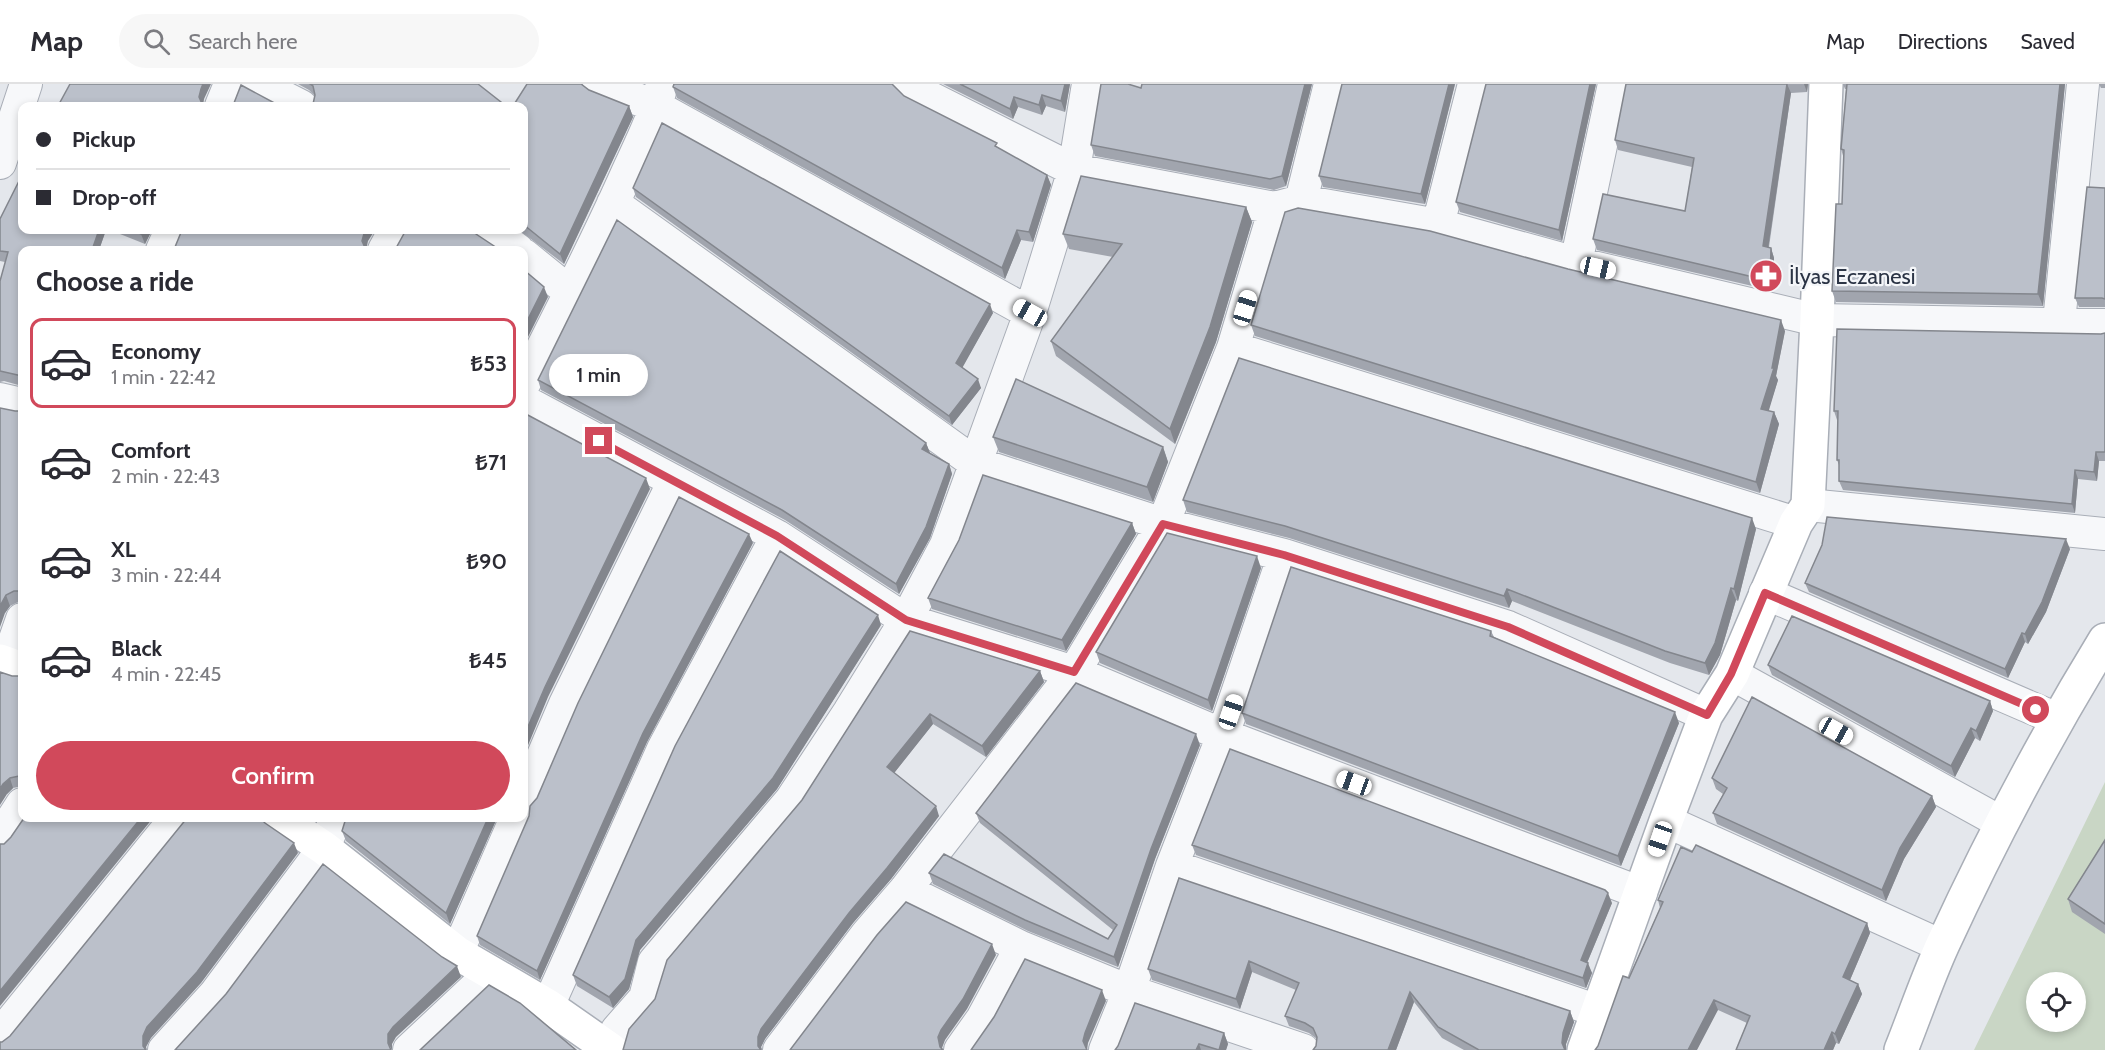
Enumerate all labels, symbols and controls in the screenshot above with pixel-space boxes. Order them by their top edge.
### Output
search box [119,14,539,68]
text: Map [30,24,83,58]
icon: search [140,25,173,58]
text: Search here [188,28,297,55]
text: Map [1826,29,1865,54]
text: Directions [1898,29,1987,54]
text: Saved [2020,29,2075,54]
text: Pickup [72,126,136,153]
text: Drop-off [72,184,156,211]
car [1578,255,1618,281]
pharmacy icon: İlyas Eczanesi [1748,258,1784,294]
place label: İlyas Eczanesi [1789,263,1915,290]
text: Choose a ride [36,265,194,298]
car [1231,288,1259,328]
car [1010,296,1050,330]
icon: car [39,336,93,390]
text: Economy [111,338,201,365]
text: ₺53 [470,350,507,377]
callout: 1 min [550,354,648,396]
text: 1 min [576,363,621,387]
text: 1 min · 22:42 [111,365,216,389]
route end [585,427,612,454]
icon: car [39,435,93,489]
text: Comfort [111,437,190,464]
text: ₺71 [475,449,507,476]
text: 2 min · 22:43 [111,464,220,488]
icon: car [39,534,93,588]
text: XL [111,536,136,563]
text: ₺90 [466,548,507,575]
text: 3 min · 22:44 [111,563,221,587]
icon: car [39,633,93,687]
text: Black [111,635,162,662]
text: ₺45 [469,647,507,674]
text: 4 min · 22:45 [111,662,221,686]
car [1217,692,1245,732]
route start [2022,696,2049,723]
car [1816,714,1856,748]
button: Confirm [36,741,510,810]
car [1334,768,1374,798]
car [1646,819,1674,859]
map controls [2026,972,2086,1032]
button: locate [2026,972,2086,1032]

